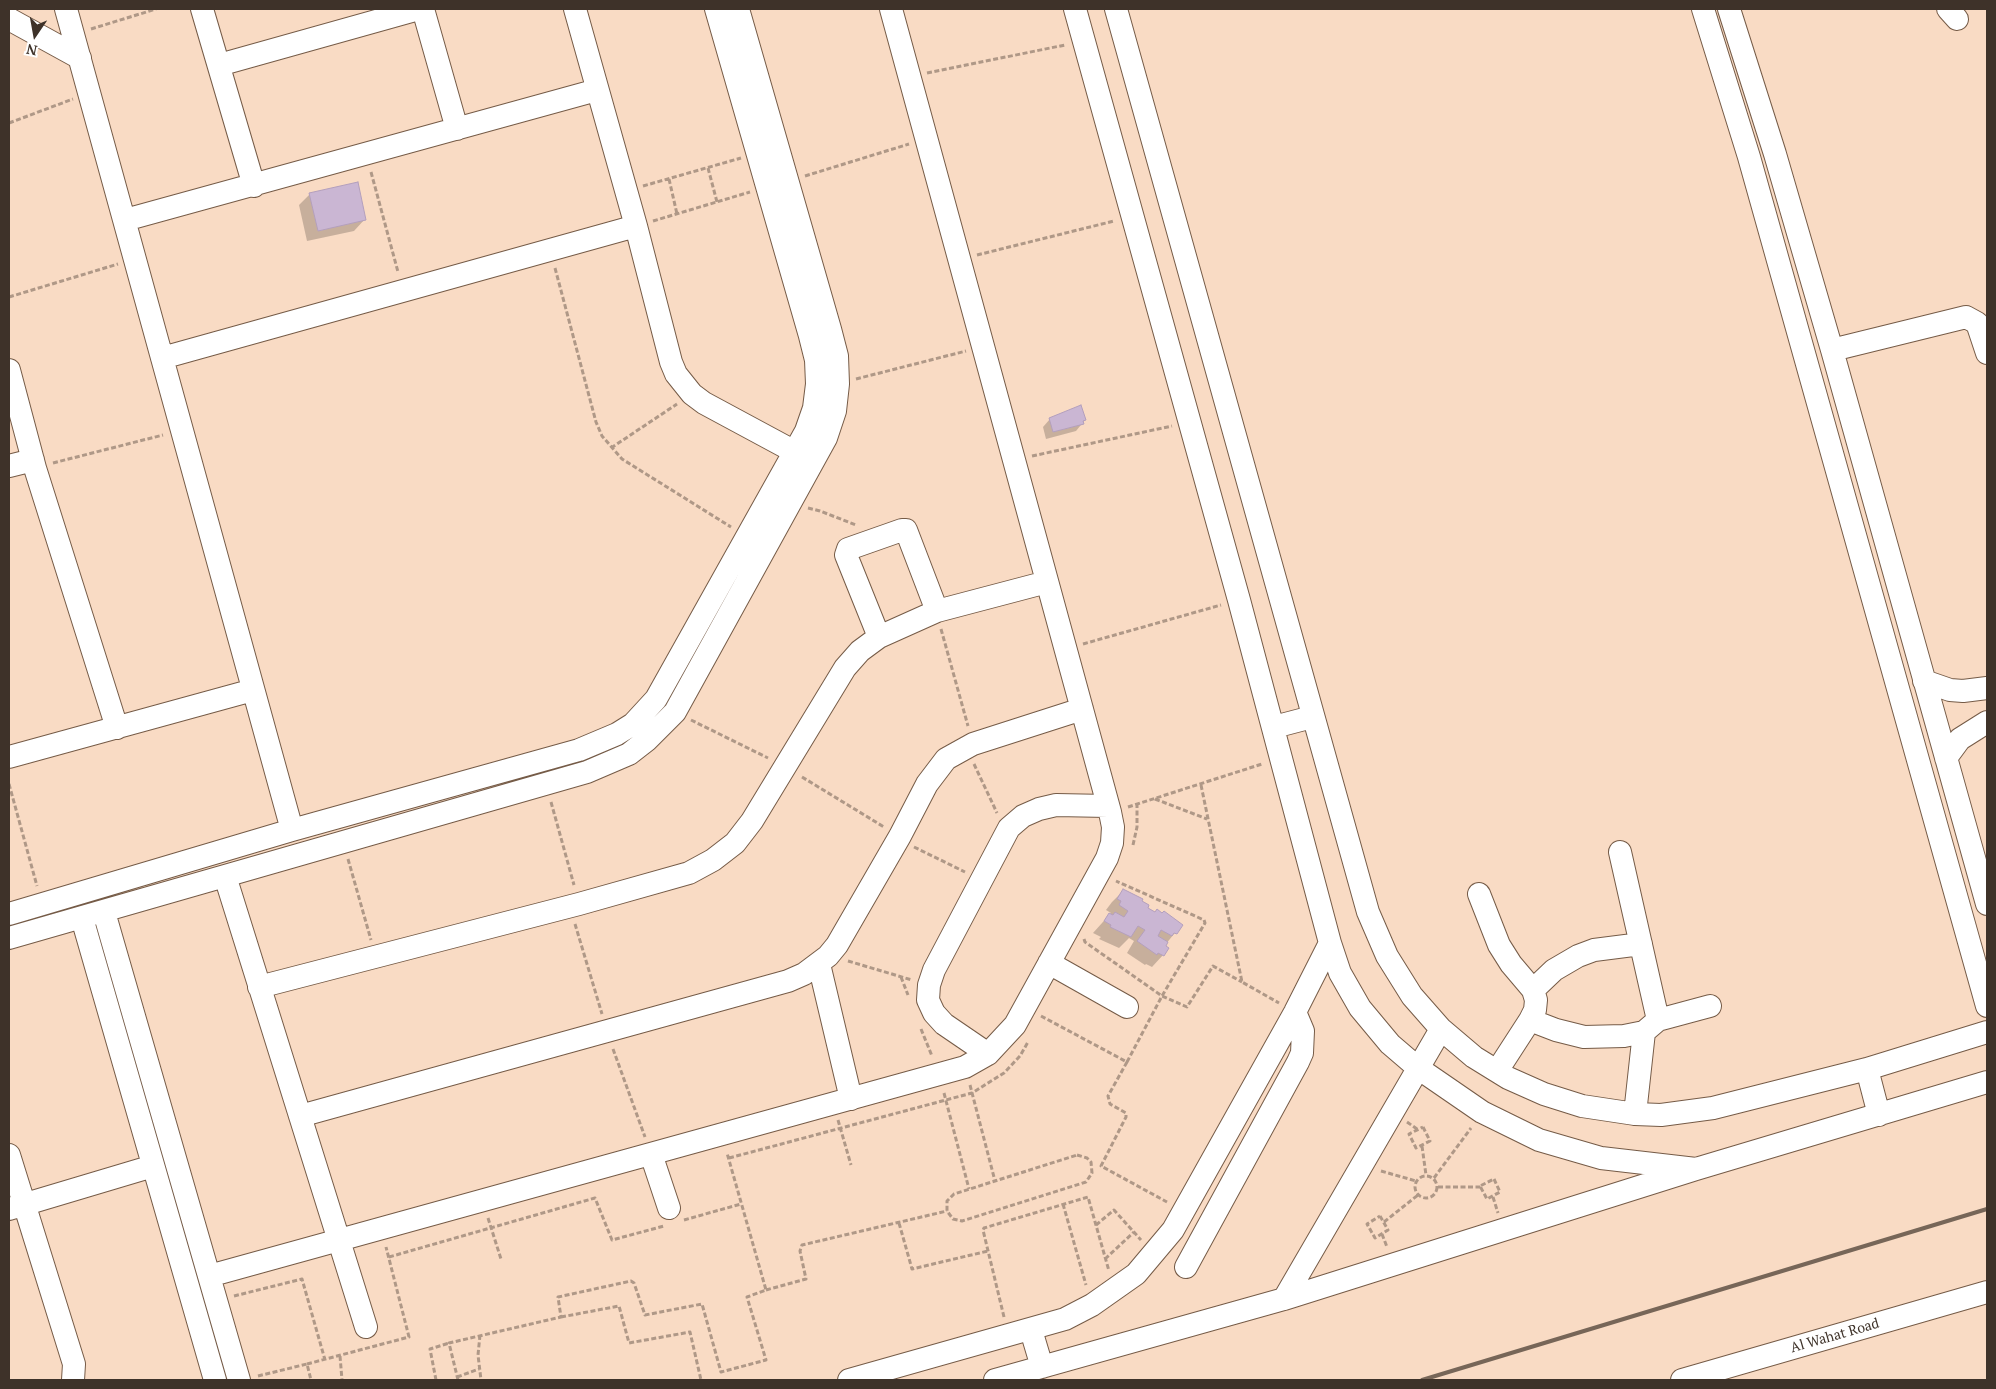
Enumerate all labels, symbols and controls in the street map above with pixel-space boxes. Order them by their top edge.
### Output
north arrow [10,10,60,60]
text: N [25,40,39,61]
street label: Al Wahat Road [1789,1315,1881,1357]

